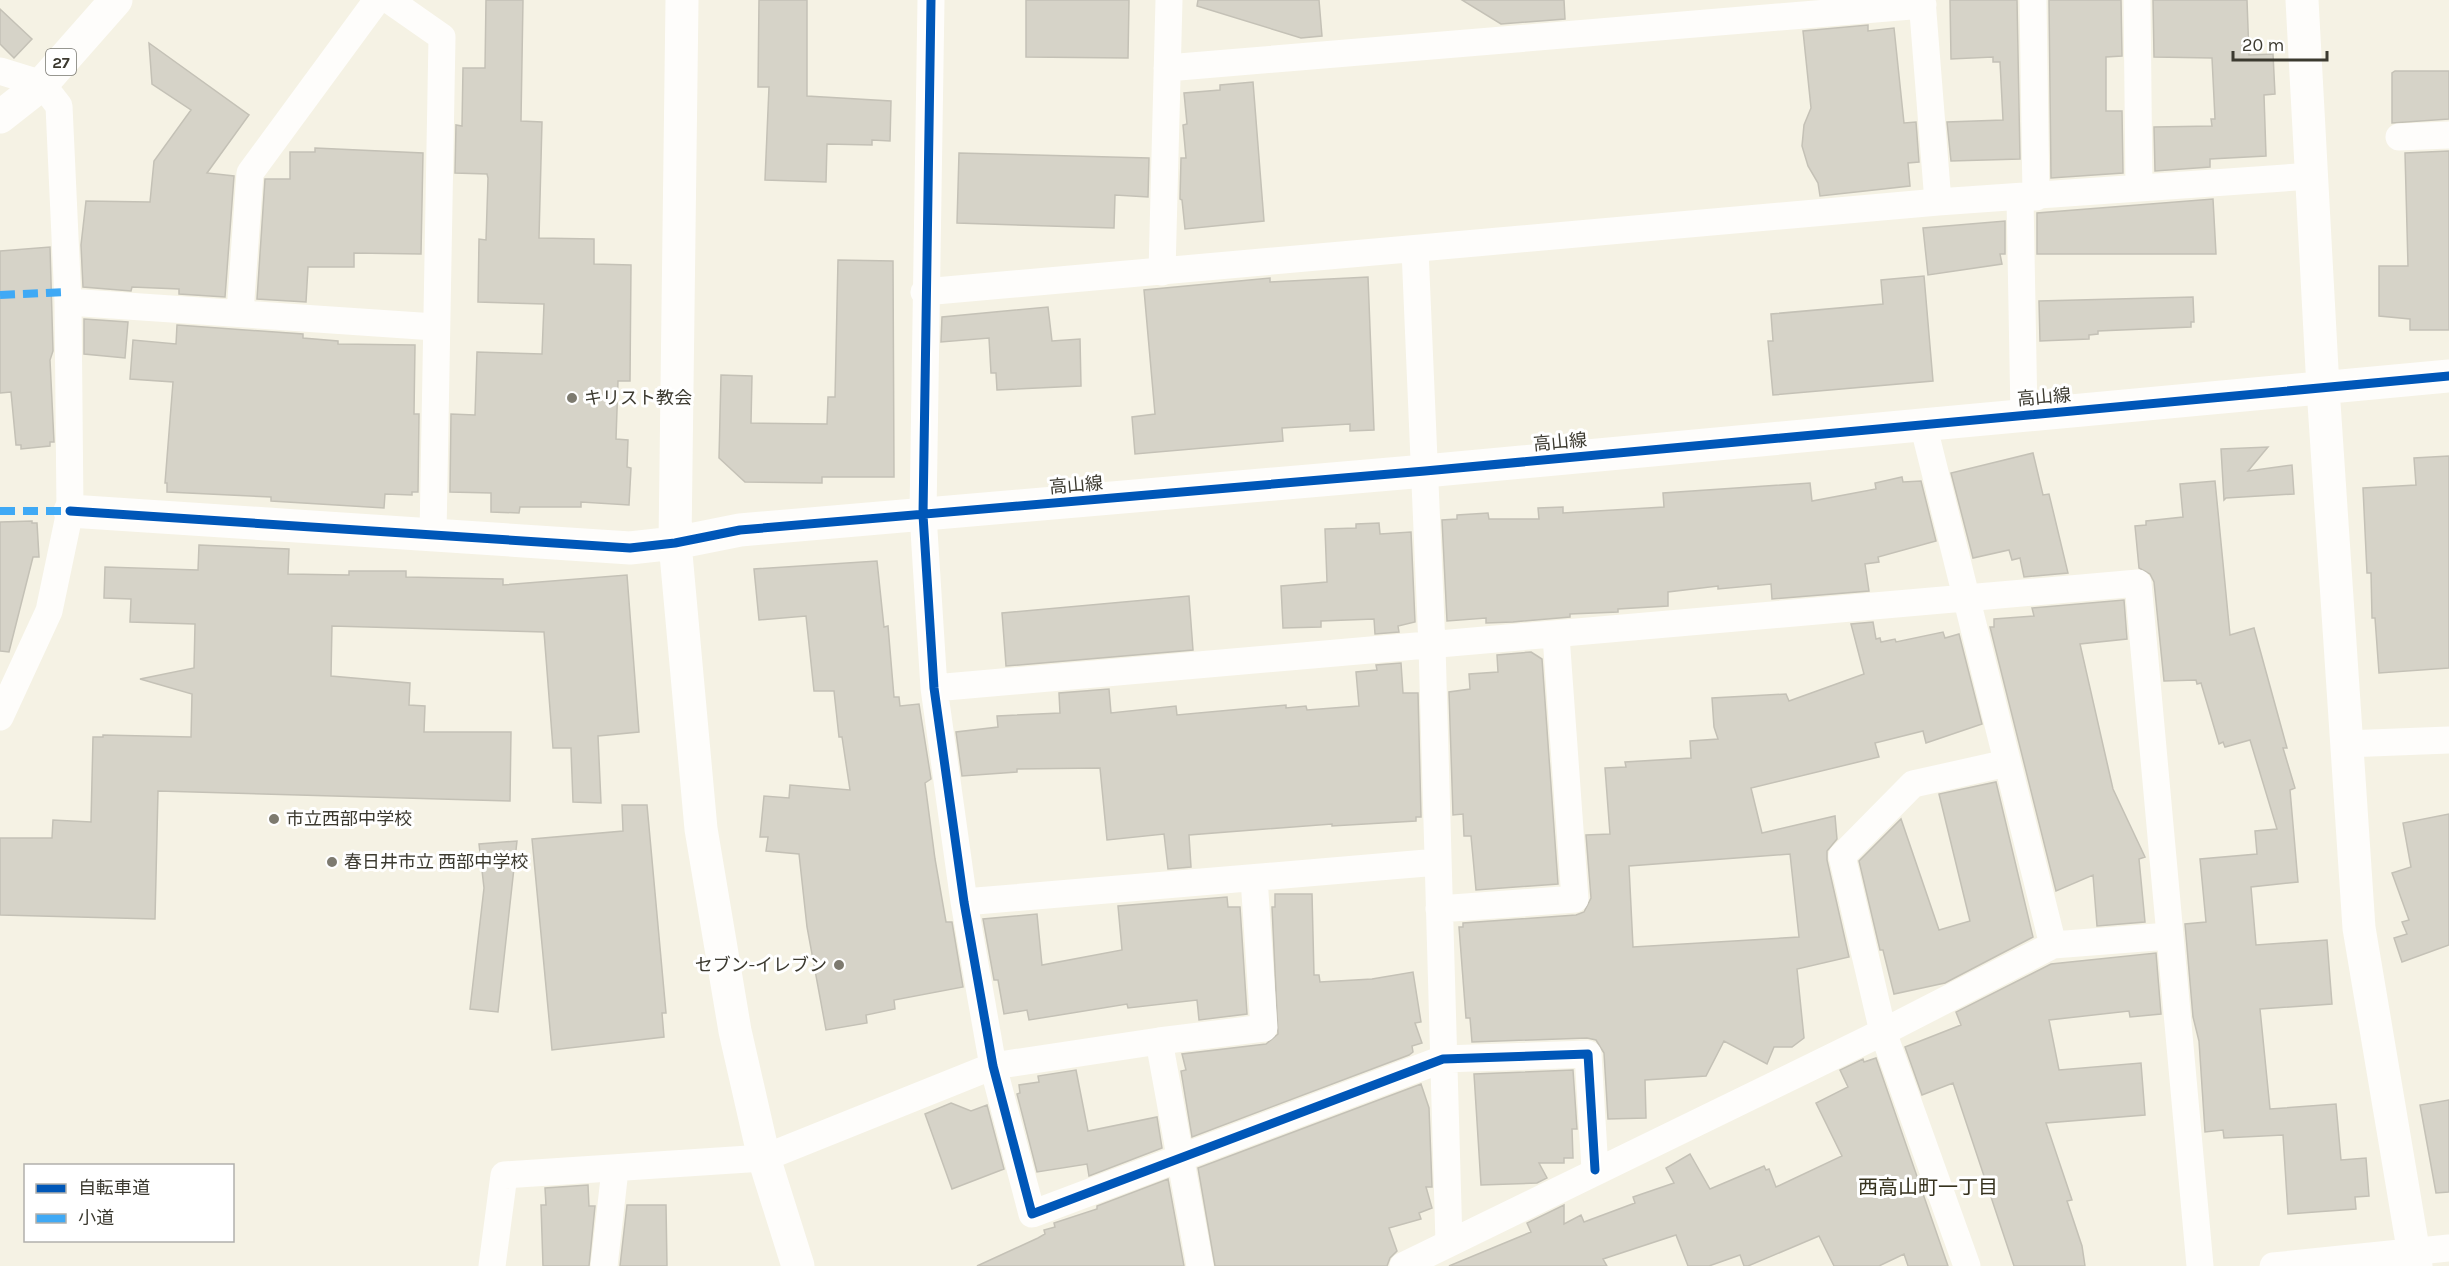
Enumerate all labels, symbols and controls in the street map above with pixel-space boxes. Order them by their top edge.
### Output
scale bar [2233,24,2328,62]
text: 20 m [2242,34,2284,56]
road number: 27 [46,49,76,75]
street label: 高山線 [2016,384,2072,410]
place label: キリスト教会 [584,387,692,409]
marker: キリスト教会 [565,391,579,405]
street label: 高山線 [1532,429,1588,455]
street label: 高山線 [1048,472,1104,498]
place label: 市立西部中学校 [286,808,412,830]
marker: 市立西部中学校 [267,812,281,826]
place label: 春日井市立 西部中学校 [344,851,528,873]
marker: 春日井市立 西部中学校 [325,855,339,869]
place label: セブン-イレブン [695,954,827,976]
marker: セブン-イレブン [832,958,846,972]
legend [24,1164,234,1242]
district label: 西高山町一丁目 [1858,1176,1998,1199]
text: 自転車道 [78,1177,150,1199]
text: 小道 [78,1207,114,1229]

